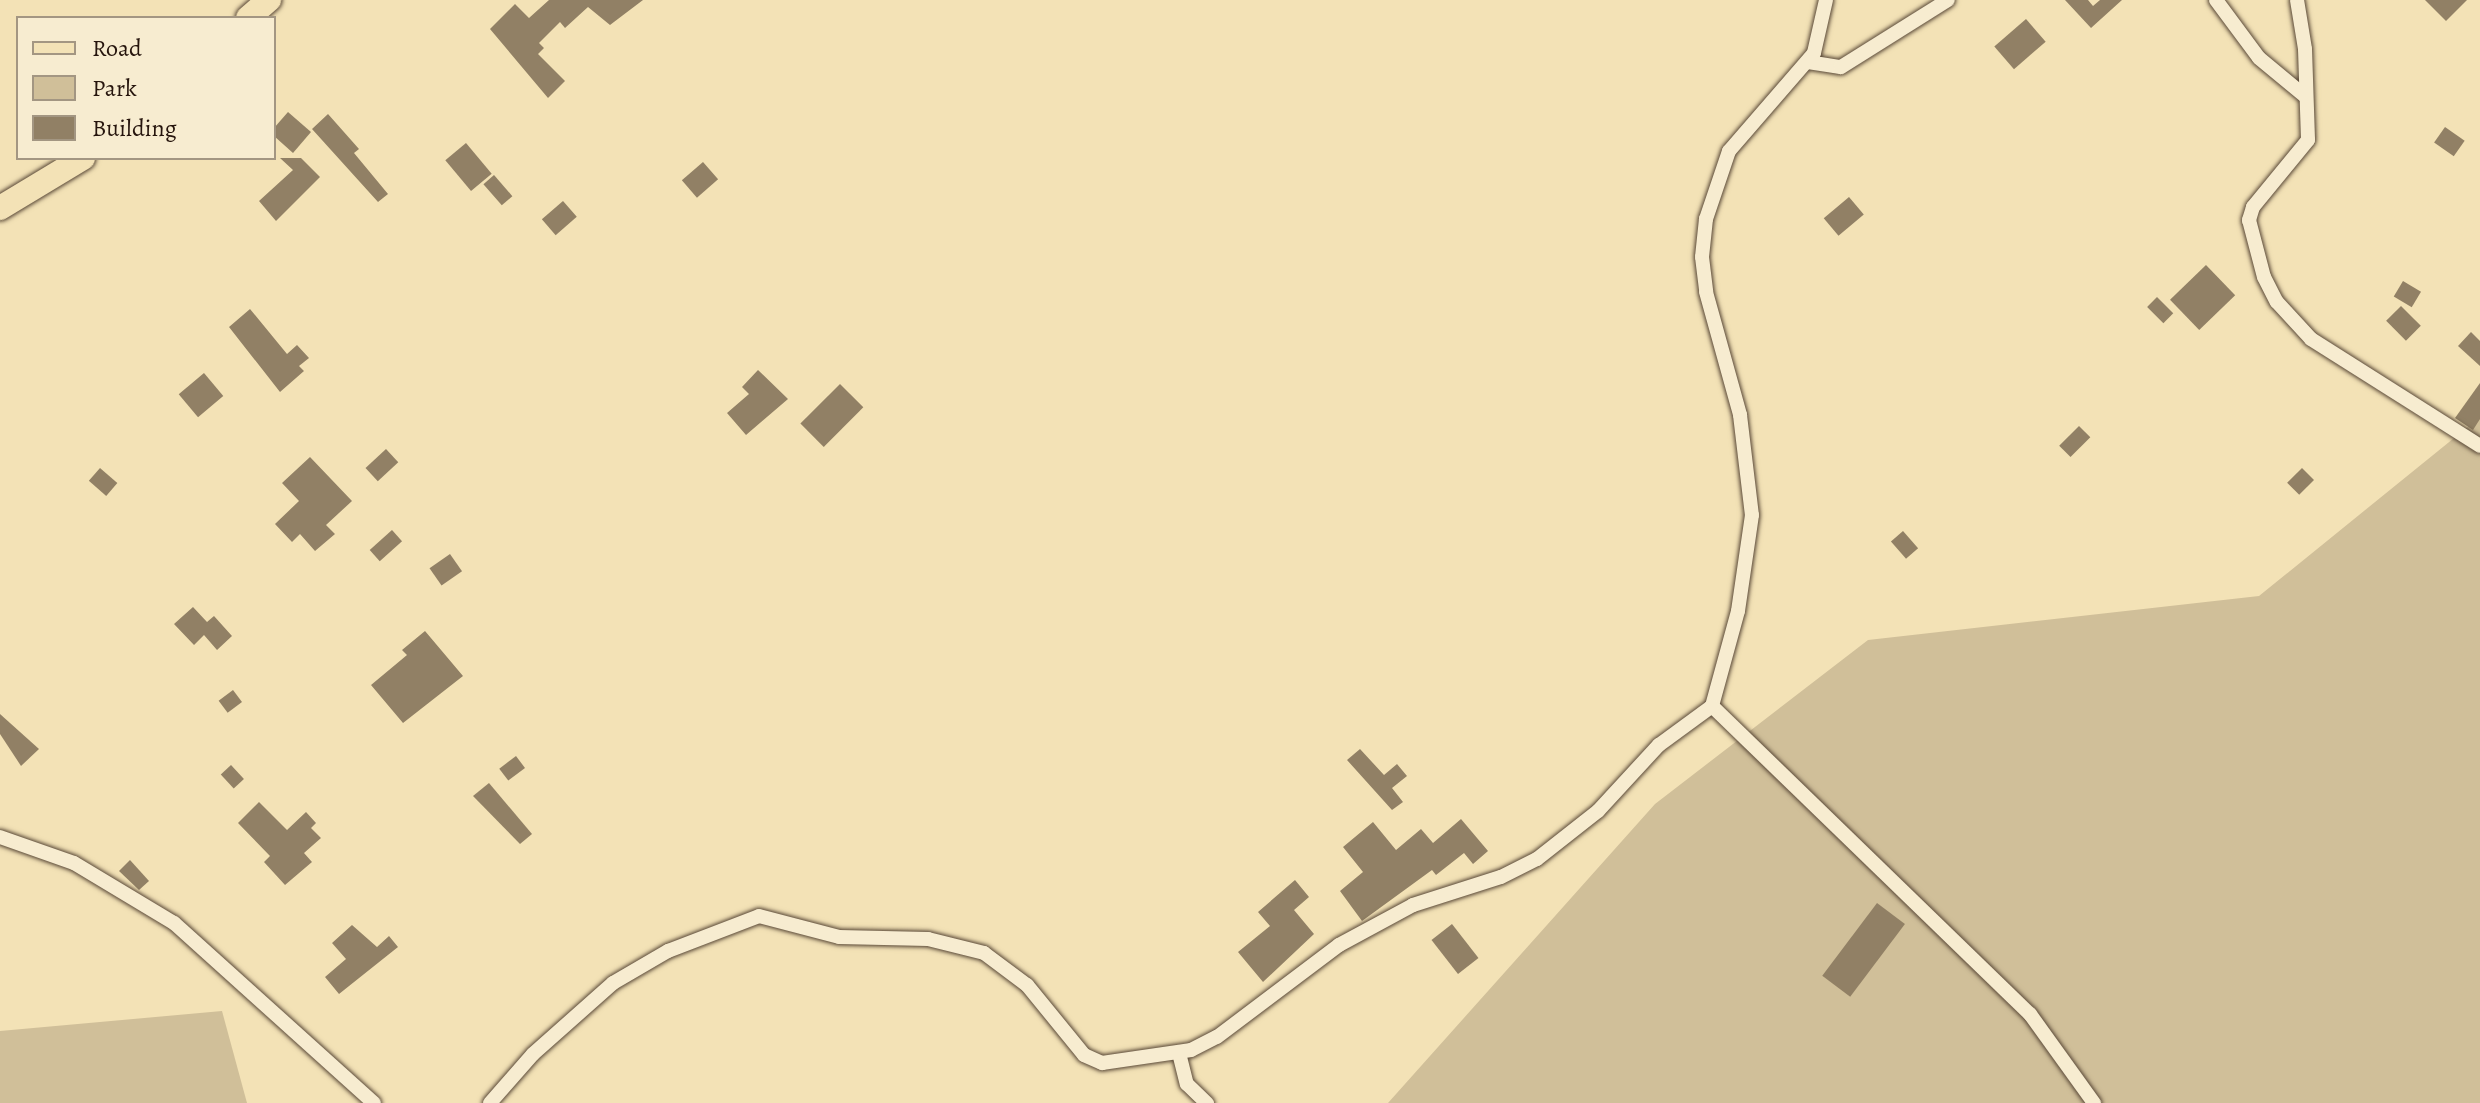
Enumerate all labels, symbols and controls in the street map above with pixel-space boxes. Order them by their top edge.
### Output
legend [16,16,276,160]
text: Road [92,32,142,64]
text: Park [92,72,137,104]
text: Building [92,112,177,144]

